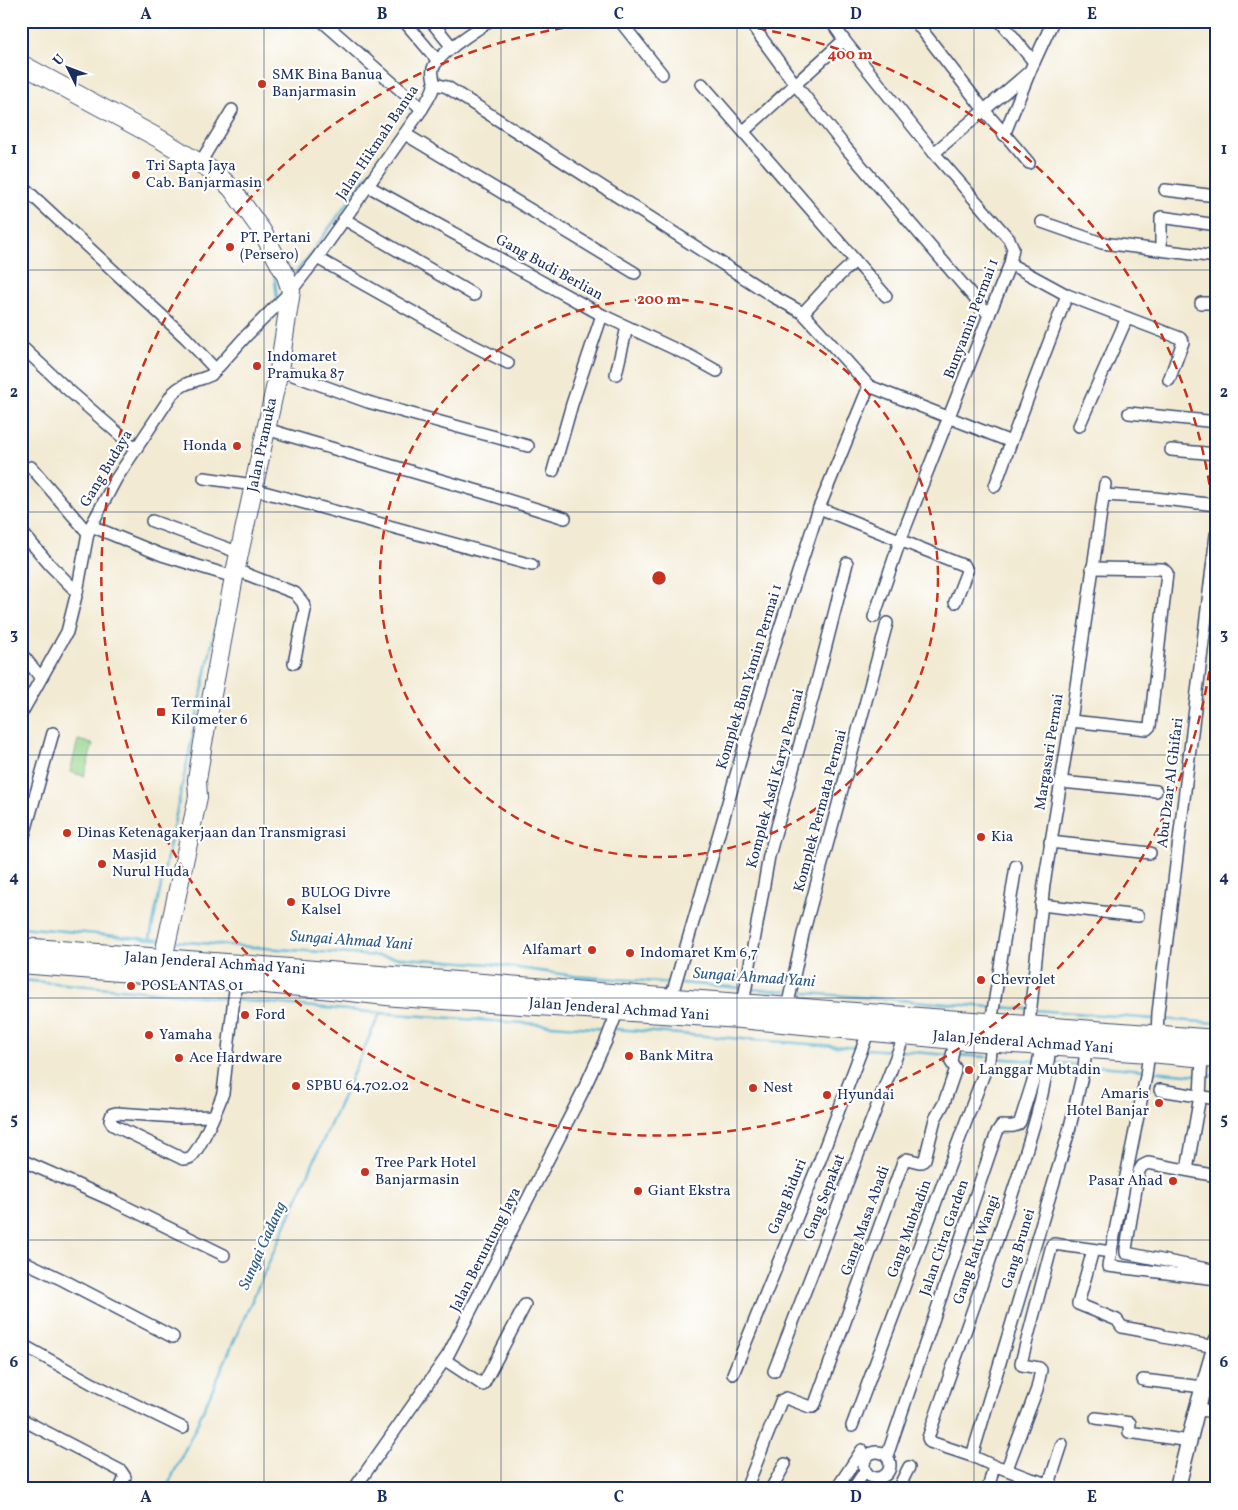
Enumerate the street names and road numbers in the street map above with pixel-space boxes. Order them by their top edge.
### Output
street label: Jalan Hikmah Banua [332,81,424,205]
street label: Gang Budi Berlian [491,230,607,306]
street label: Bunyamin Permai 1 [939,256,1005,382]
street label: Jalan Pramuka [243,396,283,494]
street label: Gang Budaya [76,426,138,512]
street label: Komplek Bun Yamin Permai 1 [712,582,788,772]
street label: Komplek Asdi Karya Permai [742,687,810,871]
street label: Margasari Permai [1030,692,1070,812]
street label: Abu Dzar Al Ghifari [1153,717,1189,849]
street label: Komplek Permata Permai [789,728,853,894]
street label: Jalan Jenderal Achmad Yani [124,947,306,981]
street label: Jalan Jenderal Achmad Yani [528,993,710,1027]
street label: Jalan Jenderal Achmad Yani [932,1026,1114,1060]
street label: Gang Sepakat [799,1151,851,1243]
street label: Gang Biduri [763,1156,813,1238]
street label: Gang Masa Abadi [836,1163,896,1279]
street label: Gang Mubtadin [883,1177,938,1281]
street label: Jalan Citra Garden [915,1177,975,1299]
street label: Jalan Beruntung Jaya [445,1184,527,1316]
street label: Gang Ratu Wangi [948,1192,1006,1308]
street label: Gang Brunei [997,1206,1041,1292]

